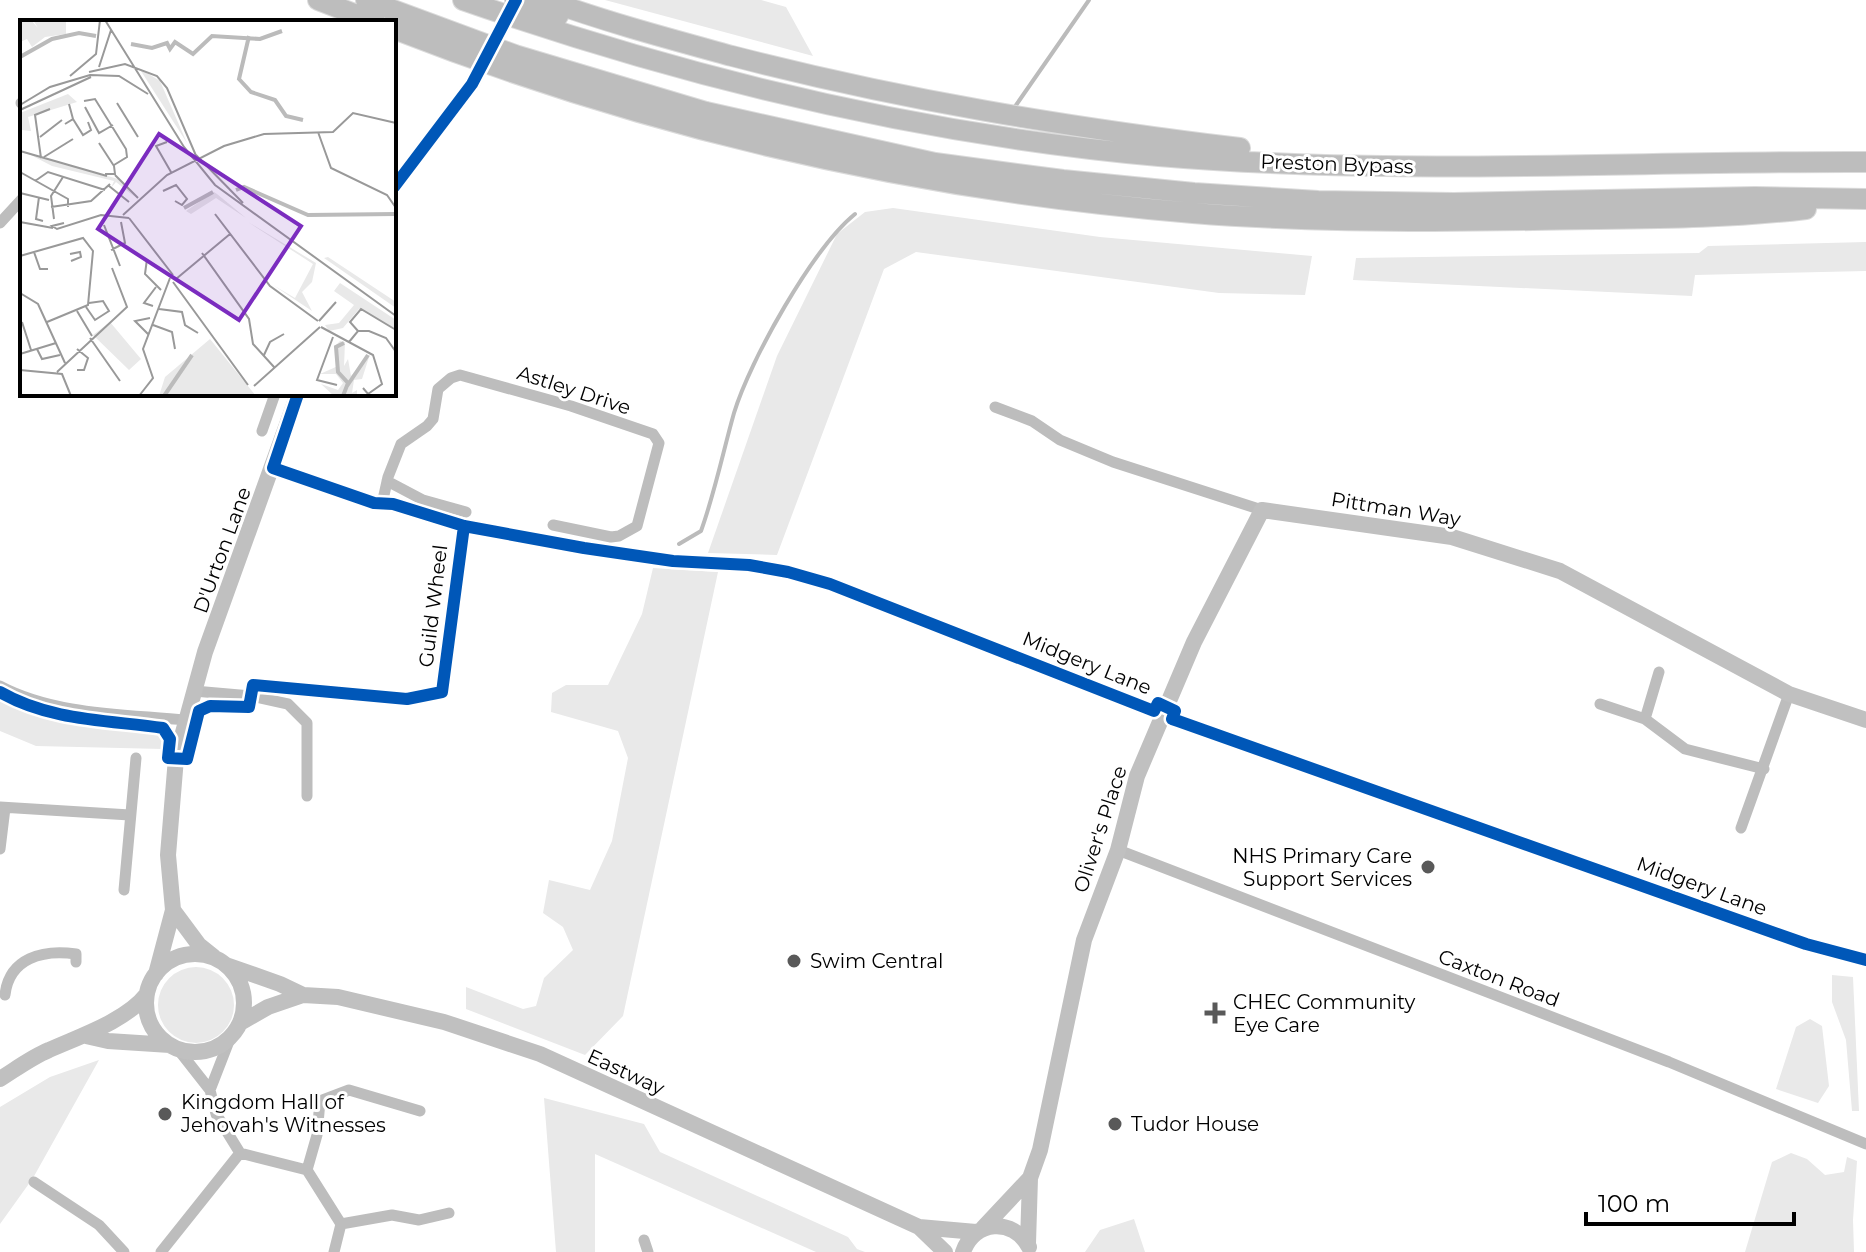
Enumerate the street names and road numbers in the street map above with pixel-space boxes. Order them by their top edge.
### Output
street label: Preston Bypass [1260,149,1414,179]
street label: Astley Drive [514,360,634,420]
street label: D'Urton Lane [188,484,256,616]
street label: Pittman Way [1330,487,1463,531]
street label: Guild Wheel [414,543,452,669]
street label: Midgery Lane [1019,626,1155,700]
street label: Oliver's Place [1068,763,1132,895]
street label: Midgery Lane [1634,851,1770,921]
street label: Caxton Road [1435,944,1563,1012]
street label: Eastway [584,1044,668,1100]

